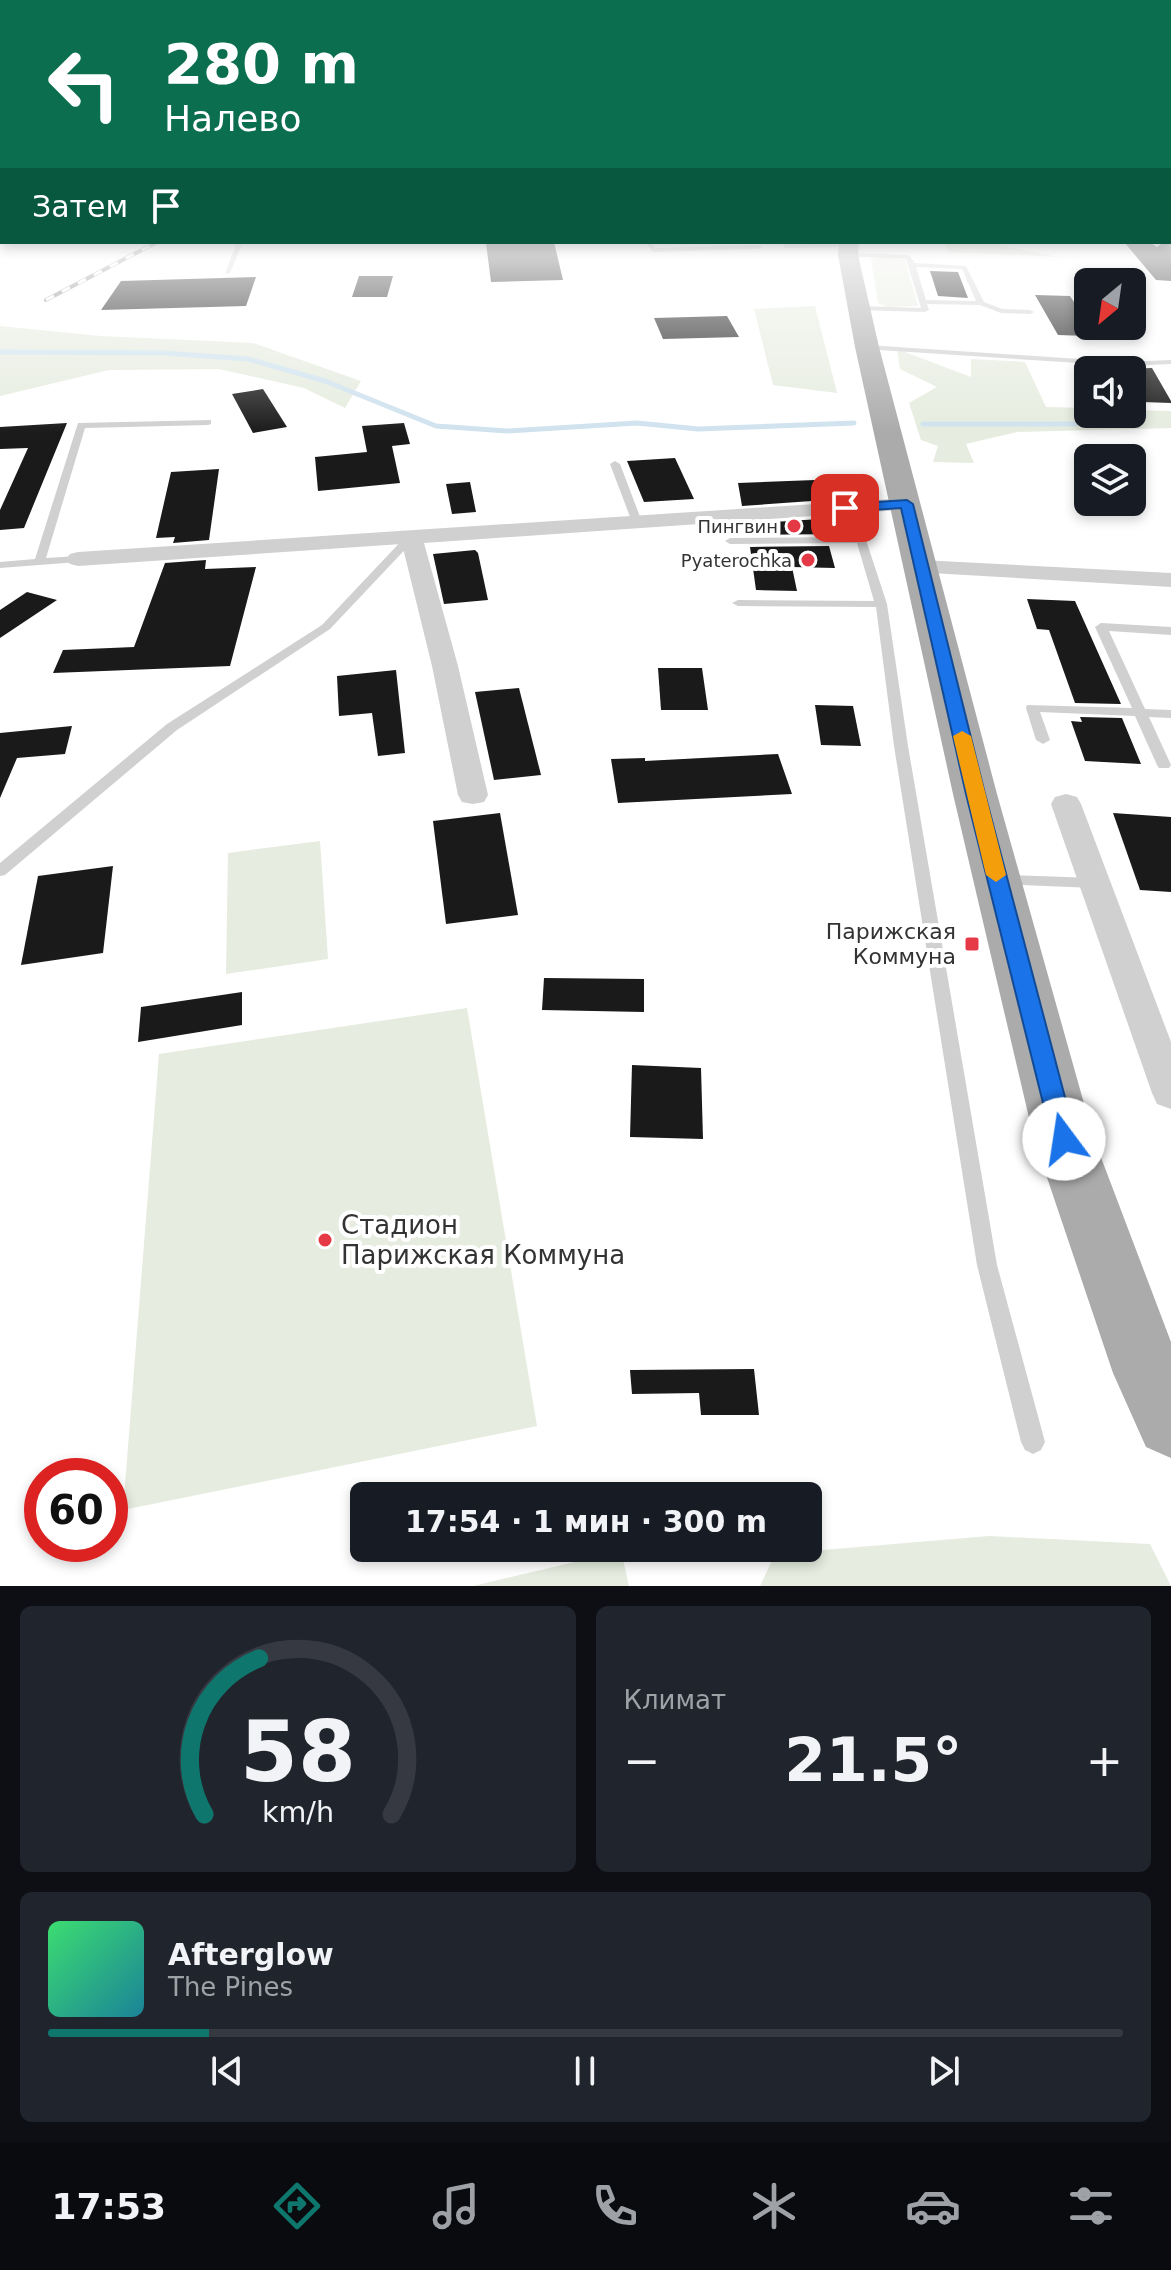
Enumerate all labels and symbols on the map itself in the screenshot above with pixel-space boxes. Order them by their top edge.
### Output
north arrow [1074,268,1146,340]
pin [811,474,879,542]
place label: Пингвин [697,516,778,537]
marker: Пингвин [785,517,803,535]
place label: Pyaterochka [681,550,792,571]
marker: Pyaterochka [799,551,817,569]
place label: Парижская Коммуна [826,919,956,969]
marker: Парижская Коммуна [963,935,981,953]
position arrow [1022,1097,1106,1181]
place label: Стадион Парижская Коммуна [341,1210,625,1270]
marker: Стадион Парижская Коммуна [316,1231,334,1249]
speed limit sign: 60 [24,1458,128,1562]

